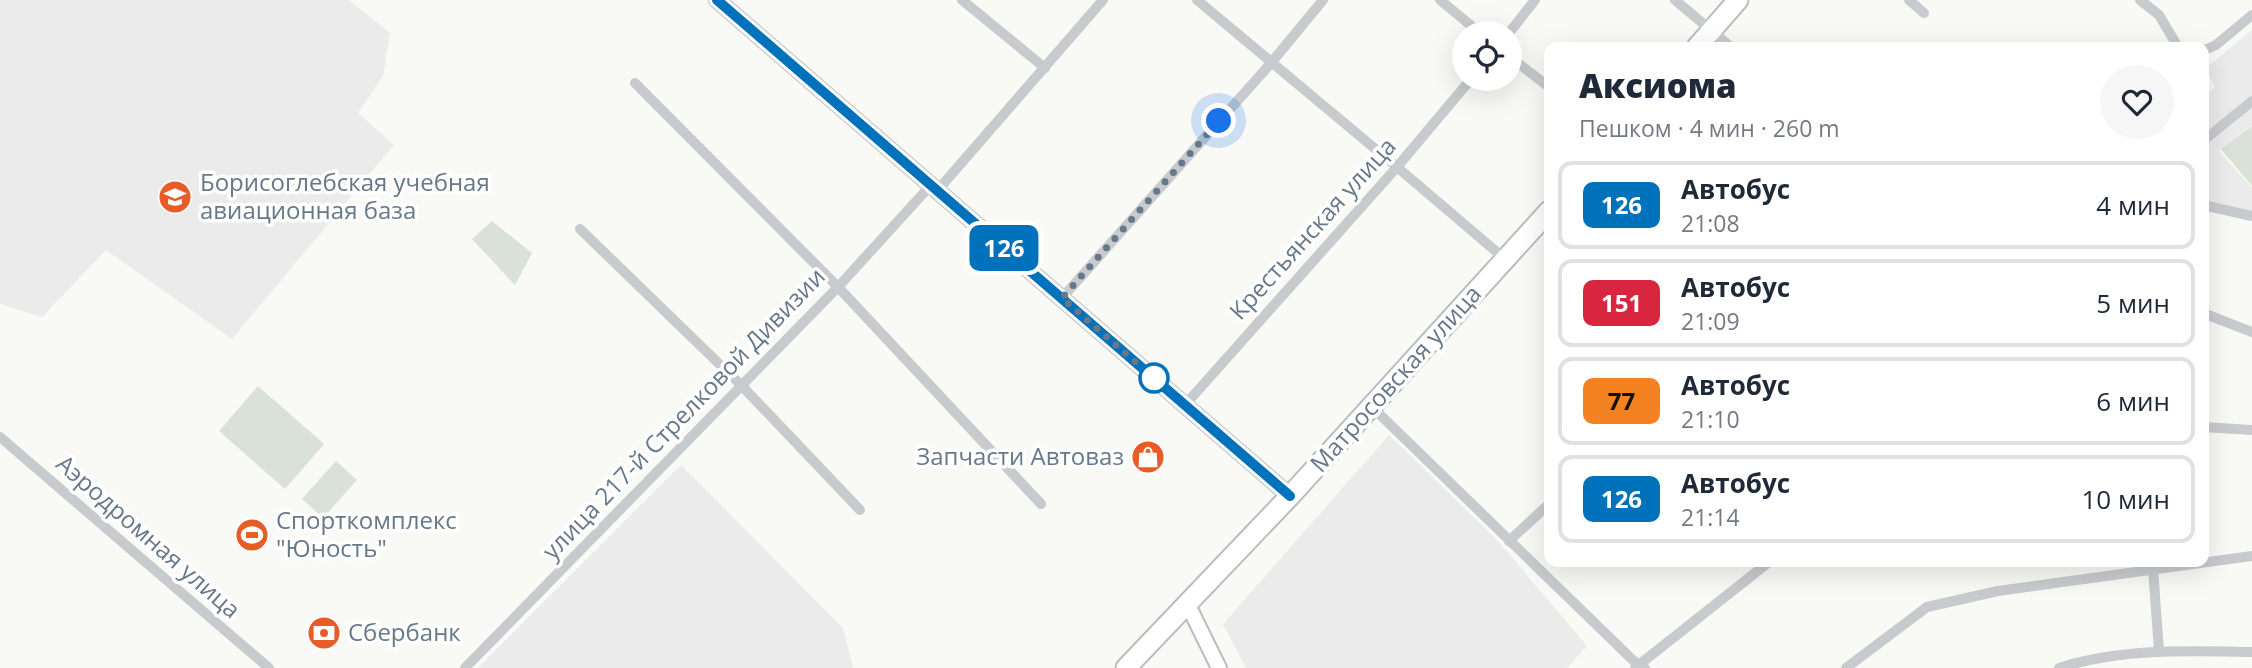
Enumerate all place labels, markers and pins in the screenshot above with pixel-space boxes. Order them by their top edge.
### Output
place label: Борисоглебская учебная авиационная база [200,165,490,226]
school or university icon: Борисоглебская учебная авиационная база [156,178,194,216]
unlabelled marker [1139,363,1169,393]
shop icon: Запчасти Автоваз [1129,438,1167,476]
place label: Запчасти Автоваз [916,439,1124,472]
place label: Спорткомплекс "Юность" [276,503,457,564]
sports icon: Спорткомплекс "Юность" [233,516,271,554]
bank icon: Сбербанк [305,614,343,652]
place label: Сбербанк [348,615,461,648]

